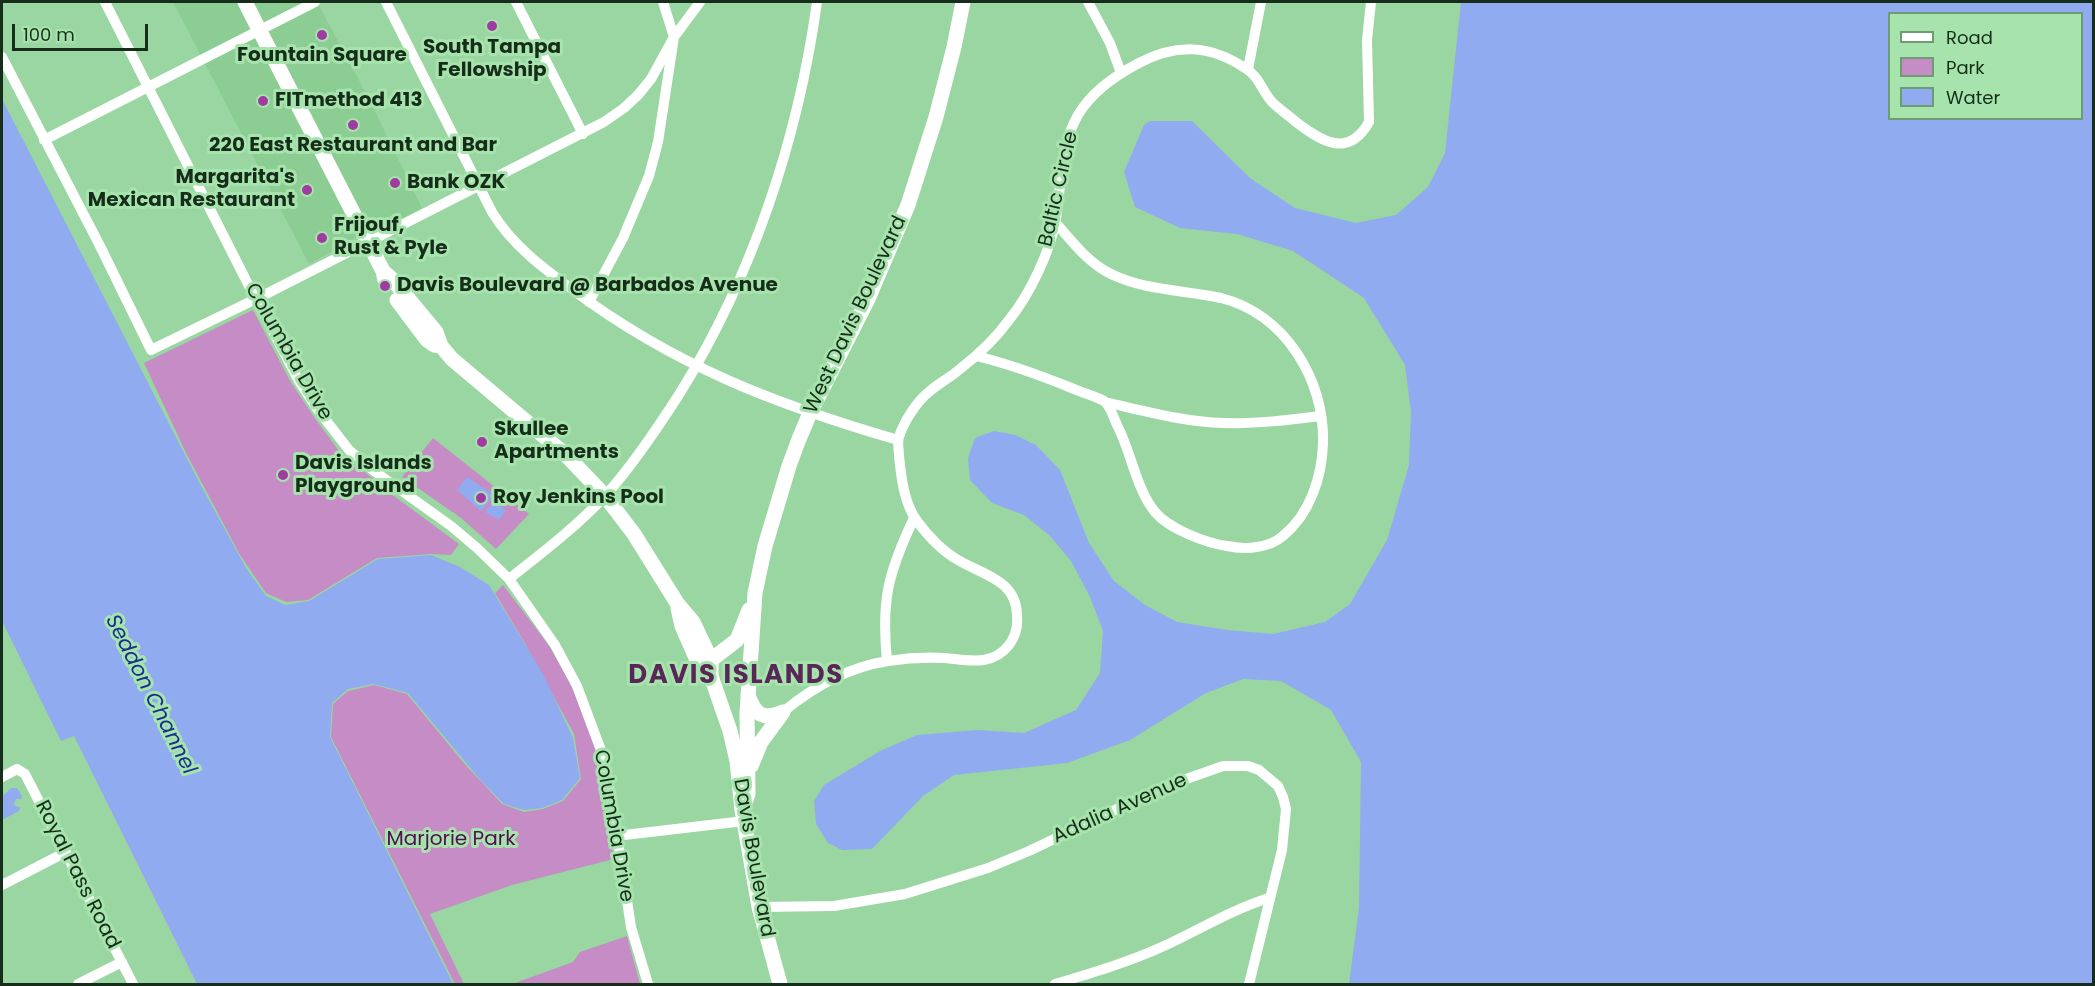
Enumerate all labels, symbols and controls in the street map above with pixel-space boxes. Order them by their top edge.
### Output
scale bar [15,12,152,50]
legend [1888,12,2083,120]
marker: South Tampa Fellowship [485,19,499,33]
text: 100 m [23,22,75,47]
text: Road [1946,25,1993,50]
marker: Fountain Square [315,28,329,42]
place label: South Tampa Fellowship [423,36,561,83]
place label: Fountain Square [237,44,407,68]
text: Park [1946,55,1985,80]
text: Water [1946,85,2000,110]
place label: FITmethod 413 [275,89,422,113]
marker: FITmethod 413 [256,94,270,108]
marker: 220 East Restaurant and Bar [346,118,360,132]
street label: Baltic Circle [1034,129,1084,249]
place label: 220 East Restaurant and Bar [209,134,497,158]
place label: Margarita's Mexican Restaurant [88,166,295,213]
place label: Bank OZK [407,171,505,195]
marker: Bank OZK [388,176,402,190]
marker: Margarita's Mexican Restaurant [300,183,314,197]
street label: West Davis Boulevard [800,212,912,418]
place label: Frijouf, Rust & Pyle [334,214,448,261]
marker: Frijouf, Rust & Pyle [315,231,329,245]
place label: Davis Boulevard @ Barbados Avenue [397,274,778,298]
street label: Columbia Drive [239,279,337,425]
marker: Davis Boulevard @ Barbados Avenue [378,279,392,293]
place label: Skullee Apartments [494,418,619,465]
marker: Skullee Apartments [475,435,489,449]
place label: Davis Islands Playground [295,452,432,499]
marker: Davis Islands Playground [276,468,290,482]
place label: Roy Jenkins Pool [493,486,664,510]
marker: Roy Jenkins Pool [474,491,488,505]
water label: Seddon Channel [99,611,201,779]
district label: DAVIS ISLANDS [628,660,844,692]
street label: Columbia Drive [588,748,638,904]
street label: Adalia Avenue [1049,769,1191,849]
street label: Davis Boulevard [727,777,779,939]
street label: Royal Pass Road [29,797,125,953]
park label: Marjorie Park [387,828,515,852]

